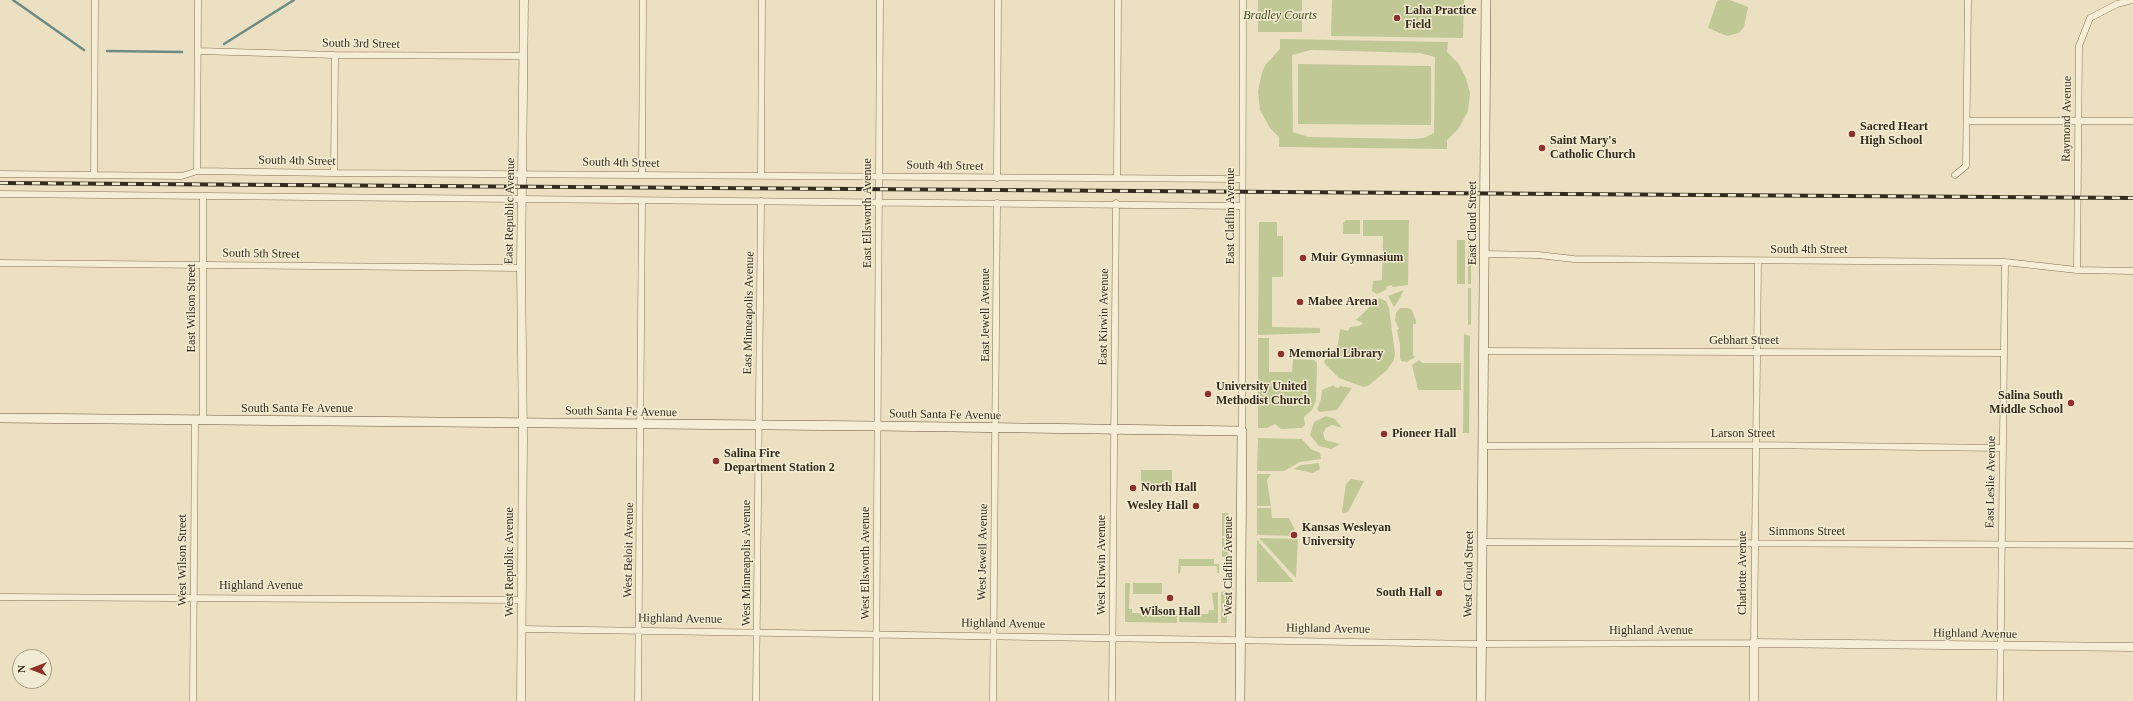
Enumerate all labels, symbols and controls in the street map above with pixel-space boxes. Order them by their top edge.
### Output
place label: Laha Practice Field [1405,4,1477,32]
park label: Bradley Courts [1243,9,1317,23]
marker: Laha Practice Field [1392,13,1402,23]
street label: South 3rd Street [322,36,400,52]
street label: Raymond Avenue [2059,76,2075,162]
place label: Sacred Heart High School [1860,120,1928,148]
marker: Sacred Heart High School [1847,129,1857,139]
place label: Saint Mary's Catholic Church [1550,134,1635,162]
marker: Saint Mary's Catholic Church [1537,143,1547,153]
street label: South 4th Street [258,153,336,169]
street label: South 4th Street [582,155,660,171]
street label: East Republic Avenue [502,158,518,264]
street label: East Ellsworth Avenue [861,158,875,268]
street label: South 4th Street [906,158,984,174]
street label: East Claflin Avenue [1224,168,1238,264]
street label: East Cloud Street [1466,181,1480,265]
street label: South 4th Street [1770,243,1848,257]
street label: South 5th Street [222,246,300,262]
street label: East Minneapolis Avenue [741,251,757,375]
place label: Muir Gymnasium [1311,251,1403,265]
marker: Muir Gymnasium [1298,253,1308,263]
street label: East Wilson Street [185,264,199,352]
street label: East Jewell Avenue [979,268,993,362]
street label: East Kirwin Avenue [1096,268,1112,366]
place label: Mabee Arena [1308,295,1377,309]
marker: Mabee Arena [1295,297,1305,307]
street label: Gebhart Street [1709,334,1779,348]
place label: Memorial Library [1289,347,1383,361]
marker: Memorial Library [1276,349,1286,359]
place label: University United Methodist Church [1216,380,1310,408]
marker: University United Methodist Church [1203,389,1213,399]
place label: Salina South Middle School [1989,389,2063,417]
marker: Salina South Middle School [2066,398,2076,408]
street label: South Santa Fe Avenue [241,402,353,416]
street label: South Santa Fe Avenue [565,404,677,420]
street label: South Santa Fe Avenue [889,407,1001,423]
place label: Pioneer Hall [1392,427,1456,441]
street label: Larson Street [1711,427,1775,441]
marker: Pioneer Hall [1379,429,1389,439]
street label: East Leslie Avenue [1983,436,1999,528]
place label: Salina Fire Department Station 2 [724,447,835,475]
marker: Salina Fire Department Station 2 [711,456,721,466]
place label: North Hall [1141,481,1197,495]
marker: North Hall [1128,483,1138,493]
place label: Wesley Hall [1127,499,1188,513]
street label: West Minneapolis Avenue [740,500,754,626]
marker: Wesley Hall [1191,501,1201,511]
street label: West Beloit Avenue [621,502,637,598]
street label: West Jewell Avenue [975,503,991,601]
street label: West Republic Avenue [503,507,517,617]
street label: West Ellsworth Avenue [859,507,873,619]
street label: West Wilson Street [176,514,190,606]
street label: West Kirwin Avenue [1095,515,1109,615]
street label: West Claflin Avenue [1222,516,1236,616]
place label: Kansas Wesleyan University [1302,521,1391,549]
street label: Simmons Street [1769,525,1845,539]
marker: Kansas Wesleyan University [1289,530,1299,540]
street label: West Cloud Street [1461,530,1477,618]
street label: Charlotte Avenue [1736,531,1750,615]
street label: Highland Avenue [219,579,303,593]
place label: South Hall [1376,586,1431,600]
marker: South Hall [1434,588,1444,598]
marker: Wilson Hall [1165,593,1175,603]
place label: Wilson Hall [1140,605,1200,619]
street label: Highland Avenue [638,611,722,627]
street label: Highland Avenue [961,616,1045,632]
street label: Highland Avenue [1286,621,1370,637]
street label: Highland Avenue [1609,624,1693,638]
street label: Highland Avenue [1933,626,2017,642]
north arrow [12,649,52,689]
text: N [15,665,27,673]

